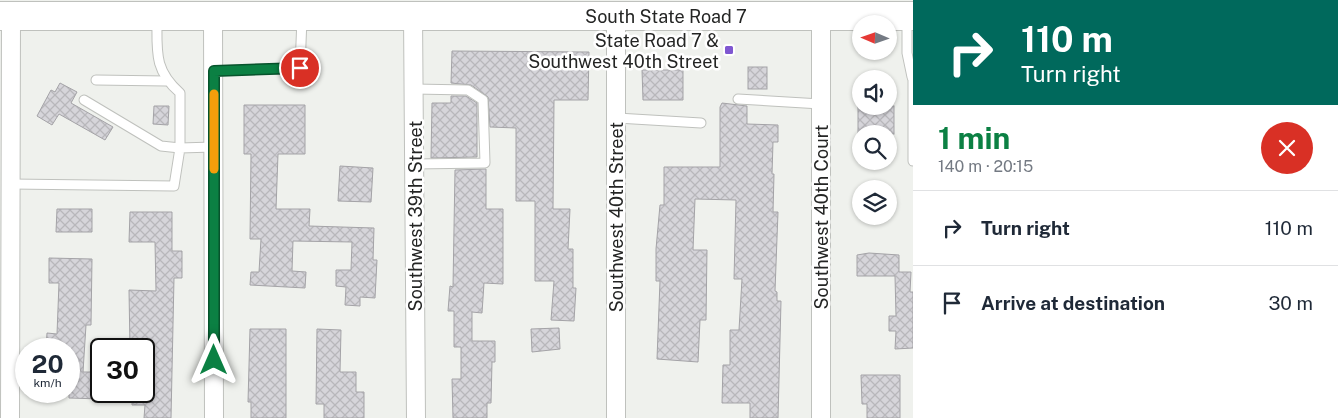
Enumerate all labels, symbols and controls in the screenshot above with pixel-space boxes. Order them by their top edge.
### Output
street label: South State Road 7 [585,6,747,27]
north arrow [852,15,898,60]
map controls [852,15,897,225]
text: 110 m [1021,19,1113,60]
icon: right [938,20,1003,85]
place label: State Road 7 & Southwest 40th Street [528,30,719,72]
marker: State Road 7 & Southwest 40th Street [723,44,735,56]
pin [279,47,321,89]
icon: arrive [286,54,314,82]
text: Turn right [1021,61,1121,87]
button: sound [852,70,897,115]
text: 1 min [938,120,1010,156]
street label: Southwest 39th Street [405,121,426,311]
street label: Southwest 40th Street [606,122,627,312]
button: close [1261,122,1313,174]
street label: Southwest 40th Court [811,125,832,309]
button: search [852,125,897,170]
text: 140 m · 20:15 [938,157,1033,176]
button: layers [852,180,897,225]
icon: right [938,214,966,242]
text: Turn right [981,217,1070,239]
text: 110 m [1265,217,1313,239]
icon: arrive [938,289,966,317]
text: Arrive at destination [981,292,1165,314]
text: 30 m [1268,292,1313,314]
position arrow [187,333,239,385]
speed limit sign: 30 [90,338,155,403]
text: 20 [32,349,64,379]
text: km/h [33,376,62,390]

